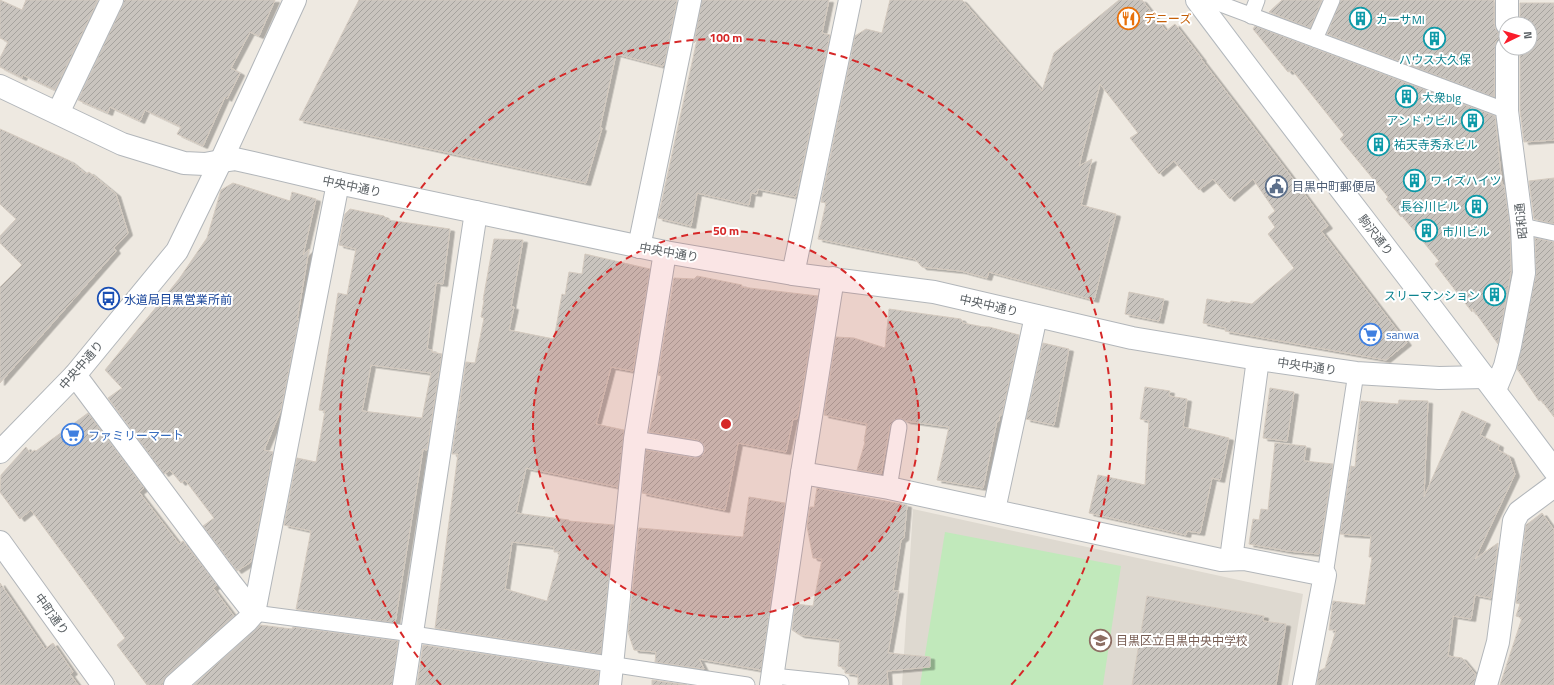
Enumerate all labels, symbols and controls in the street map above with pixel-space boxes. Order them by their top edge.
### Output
restaurant icon: デニーズ [1115,5,1141,31]
building icon: カーサMI [1348,6,1374,32]
place label: デニーズ [1144,9,1191,28]
place label: カーサMI [1376,10,1425,29]
north arrow [1498,16,1538,56]
building icon: ハウス大久保 [1422,25,1448,51]
text: 100 m [710,28,742,47]
text: N [1520,31,1536,40]
place label: ハウス大久保 [1399,50,1471,69]
building icon: 大衆blg [1394,84,1420,110]
place label: 大衆blg [1422,88,1461,107]
building icon: アンドウビル [1460,107,1486,133]
place label: アンドウビル [1386,111,1458,130]
building icon: 祐天寺秀永ビル [1366,131,1392,157]
place label: 祐天寺秀永ビル [1394,135,1478,154]
building icon: ワイズハイツ [1401,167,1427,193]
street label: 中央中通り [321,170,383,202]
place label: ワイズハイツ [1430,171,1501,190]
public building icon: 目黒中町郵便局 [1263,173,1289,199]
place label: 目黒中町郵便局 [1292,177,1376,196]
building icon: 長谷川ビル [1463,193,1489,219]
place label: 長谷川ビル [1400,197,1460,216]
street label: 昭和通 [1510,202,1532,240]
street label: 駒沢通り [1354,210,1398,260]
building icon: 市川ビル [1414,218,1440,244]
text: 50 m [713,221,739,240]
place label: 市川ビル [1442,222,1490,241]
street label: 中央中通り [638,237,700,267]
building icon: スリーマンション [1482,282,1508,308]
bus stop icon: 水道局目黒営業所前 [95,286,121,312]
place label: スリーマンション [1384,286,1480,305]
street label: 中央中通り [958,289,1020,321]
place label: 水道局目黒営業所前 [124,290,232,309]
supermarket icon: sanwa [1358,321,1384,347]
place label: sanwa [1386,325,1419,344]
street label: 中央中通り [54,336,108,394]
street label: 中央中通り [1276,352,1338,380]
centre of rings [719,417,733,431]
supermarket icon: ファミリーマート [60,422,86,448]
place label: ファミリーマート [88,426,184,445]
street label: 中町通り [30,589,74,639]
school or university icon: 目黒区立目黒中央中学校 [1087,627,1113,653]
place label: 目黒区立目黒中央中学校 [1116,631,1248,650]

